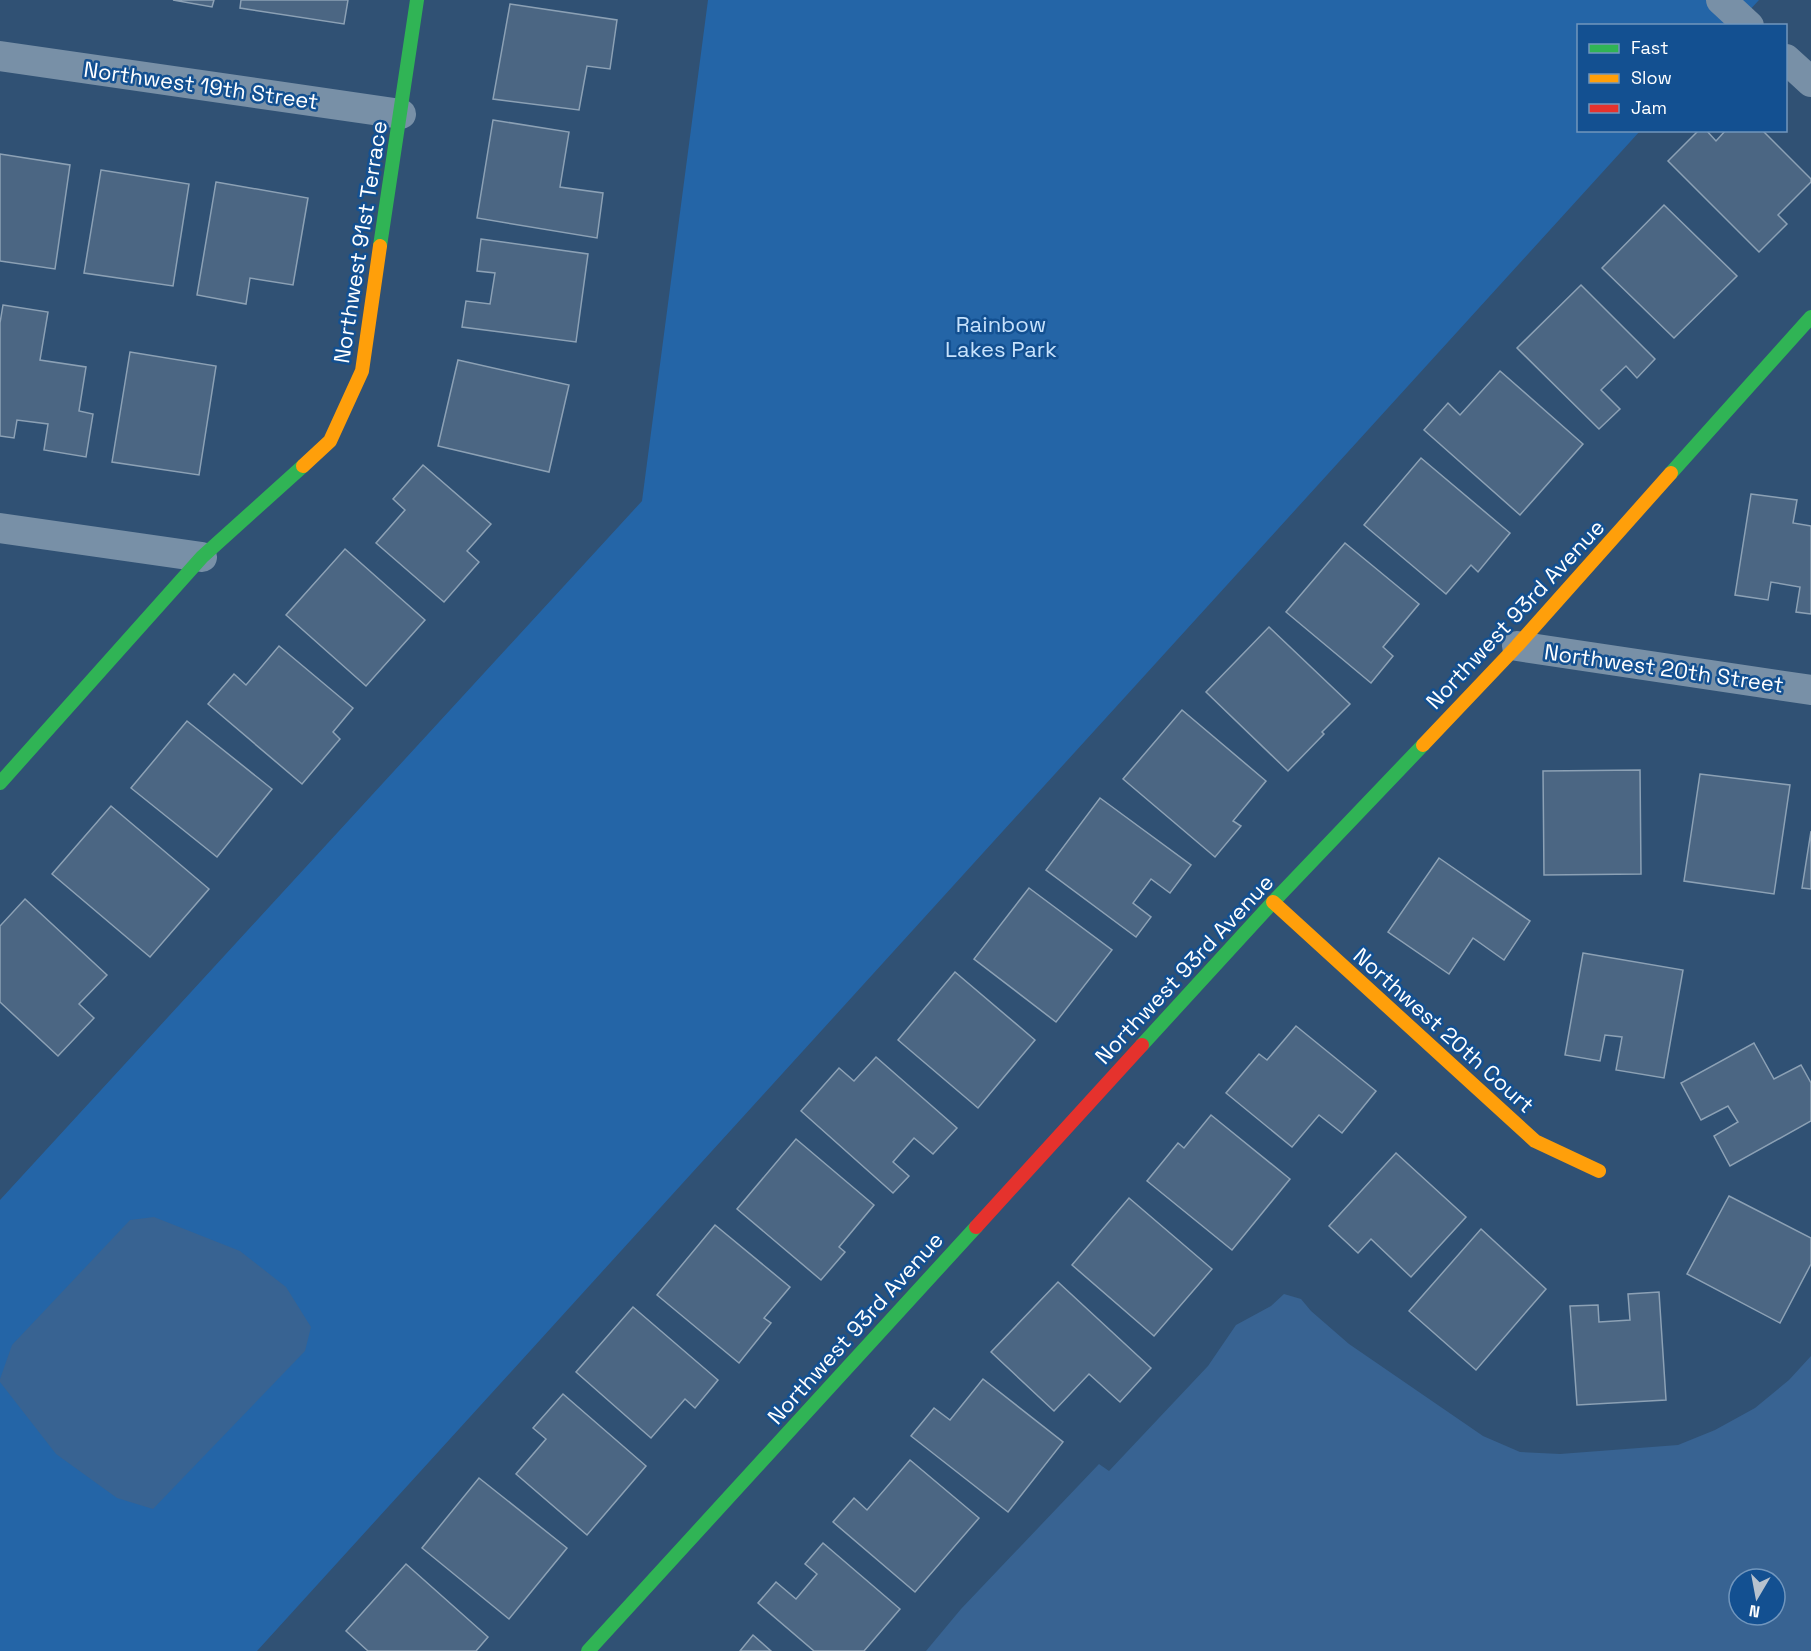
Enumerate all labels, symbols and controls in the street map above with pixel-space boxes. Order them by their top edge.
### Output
legend [1577,24,1787,132]
text: Fast [1631,36,1668,59]
street label: Northwest 19th Street [82,55,320,115]
text: Slow [1631,66,1672,89]
text: Jam [1631,96,1667,119]
street label: Northwest 91st Terrace [327,119,393,365]
park label: Rainbow Lakes Park [945,310,1057,363]
street label: Northwest 93rd Avenue [1420,513,1610,715]
street label: Northwest 20th Street [1543,637,1785,699]
street label: Northwest 93rd Avenue [1089,868,1279,1070]
street label: Northwest 20th Court [1348,941,1540,1119]
street label: Northwest 93rd Avenue [761,1226,949,1430]
north arrow [1727,1567,1787,1627]
text: N [1747,1600,1762,1623]

